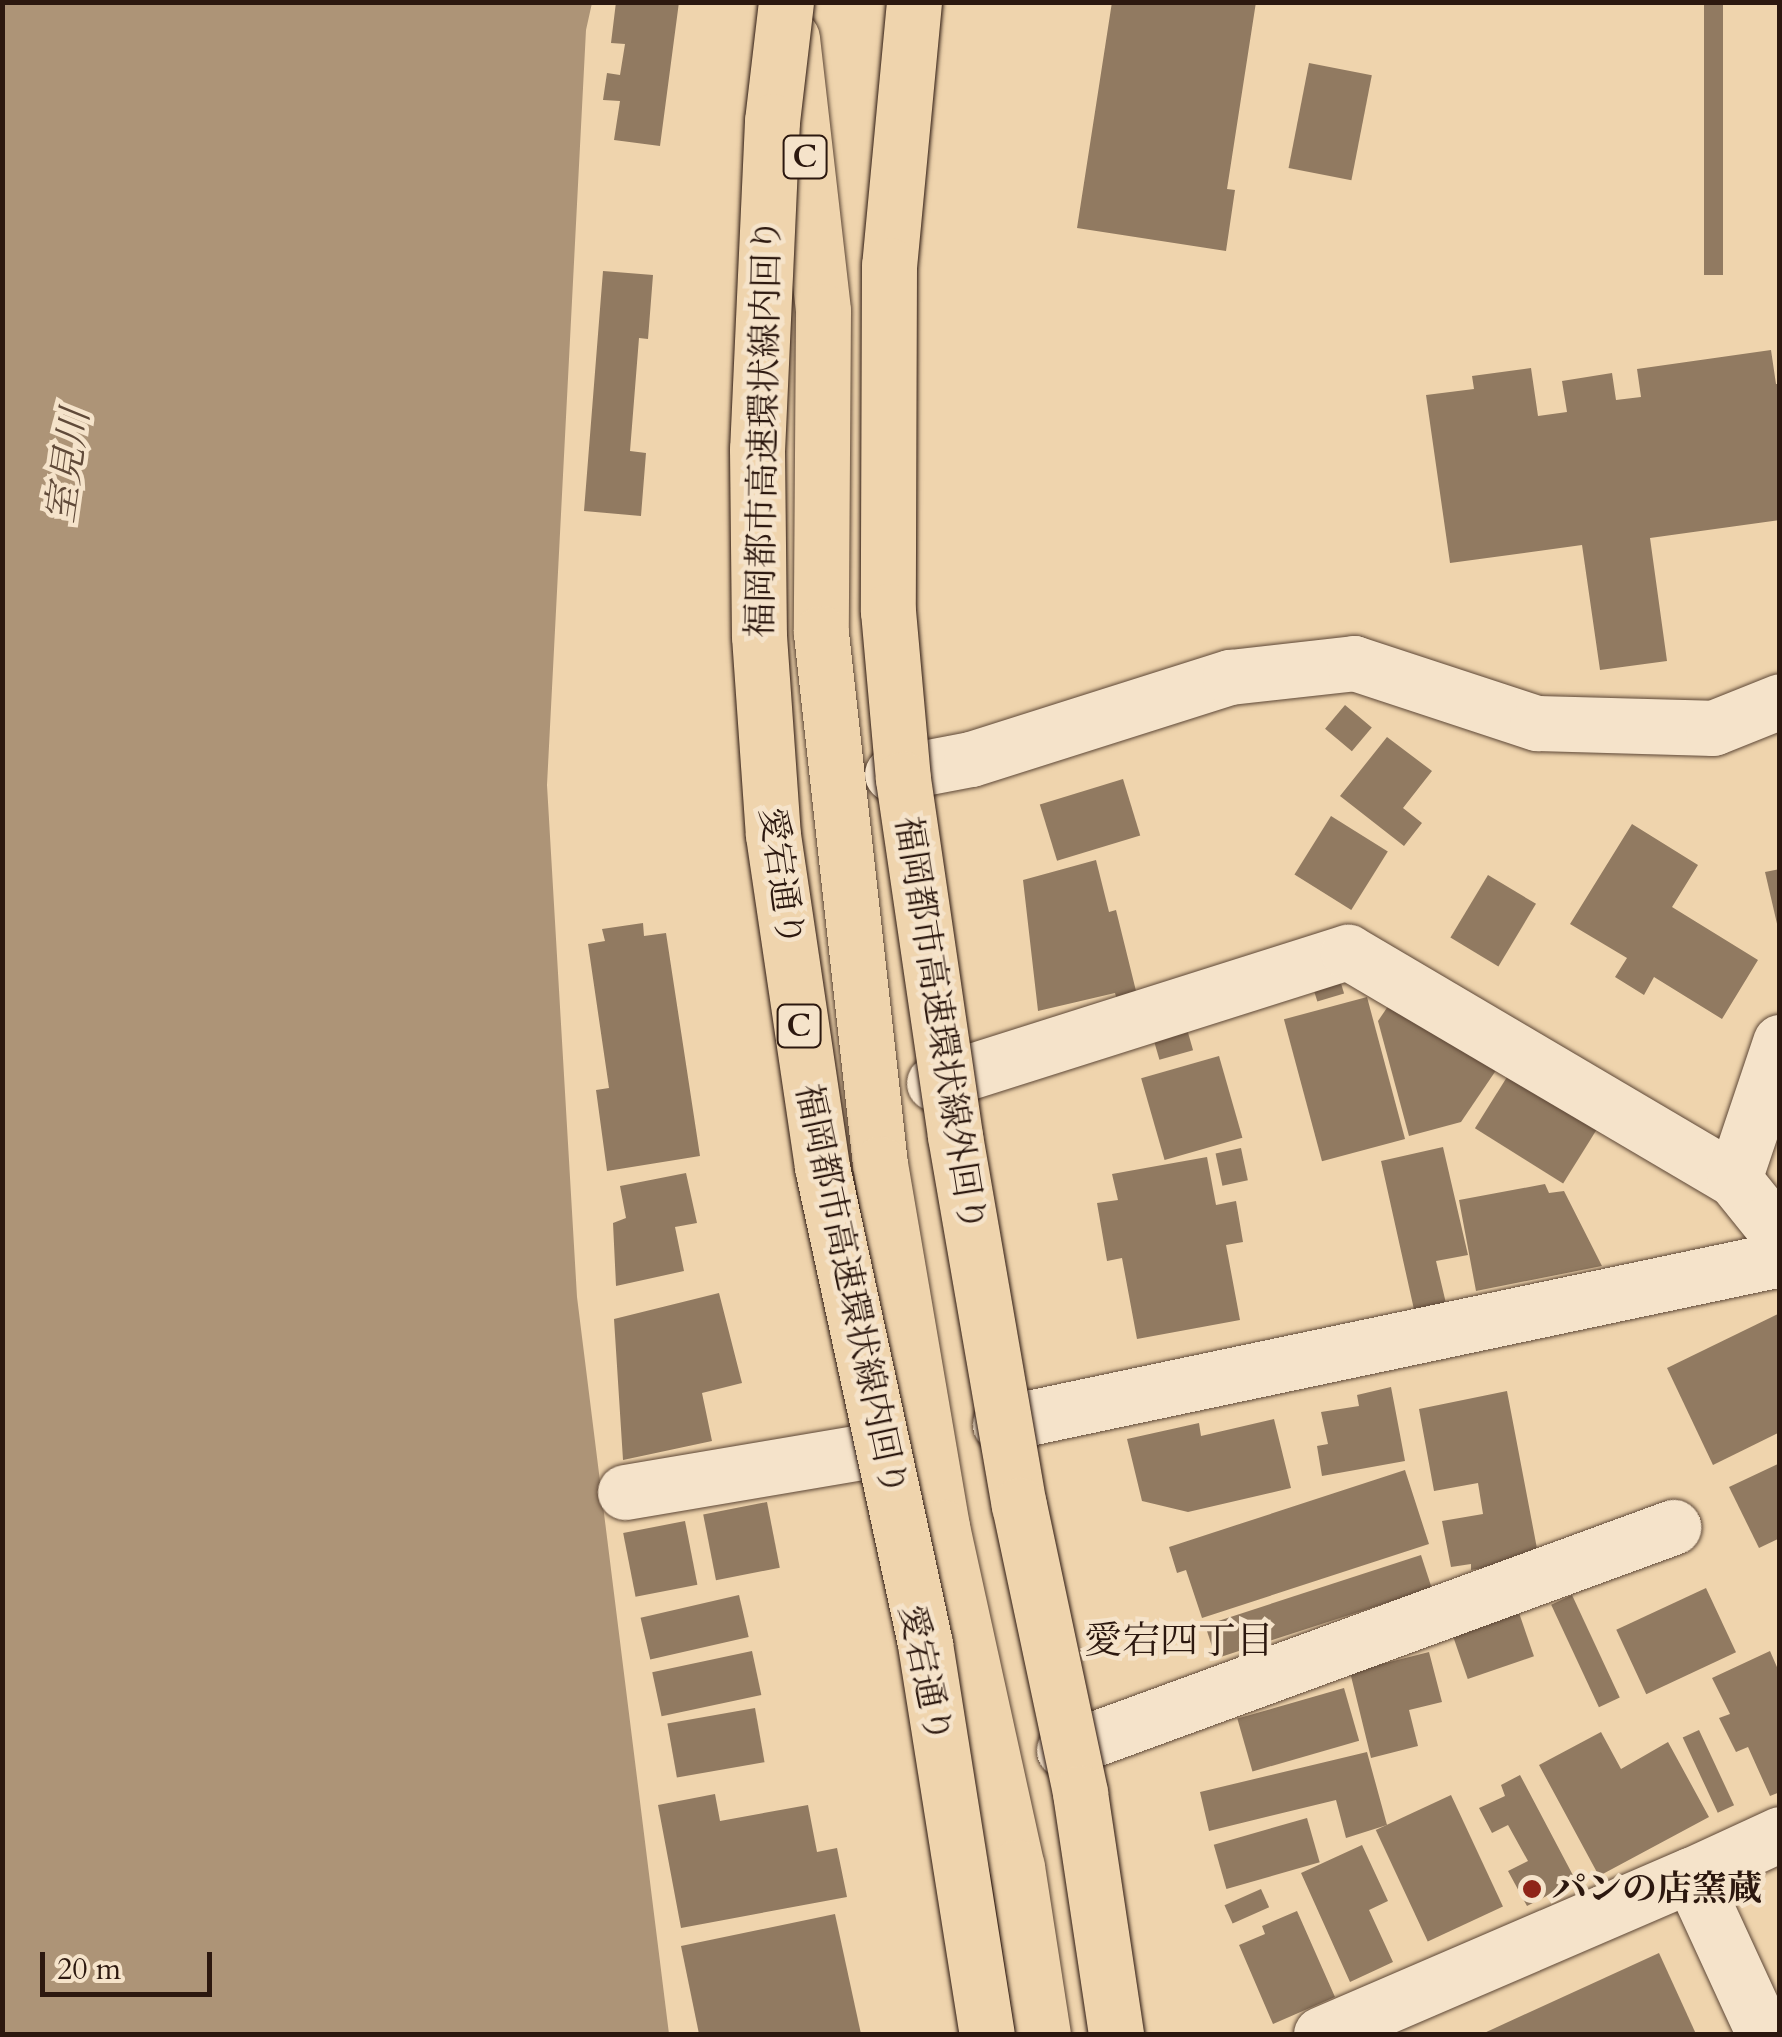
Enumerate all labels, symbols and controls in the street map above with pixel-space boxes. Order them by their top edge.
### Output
road number: C [782,130,828,184]
street label: 福岡都市高速環状線内回り [739,218,789,638]
water label: 室見川 [38,406,100,526]
street label: 愛宕通り [750,805,812,949]
street label: 福岡都市高速環状線外回り [886,813,994,1235]
road number: C [776,999,822,1053]
street label: 福岡都市高速環状線内回り [787,1080,915,1500]
street label: 愛宕通り [890,1601,960,1747]
district label: 愛宕四丁目 [1084,1619,1274,1665]
place label: パンの店窯蔵 [1552,1868,1762,1910]
marker: パンの店窯蔵 [1521,1878,1543,1900]
scale bar [45,1932,218,1994]
text: 20 m [57,1949,121,1990]

